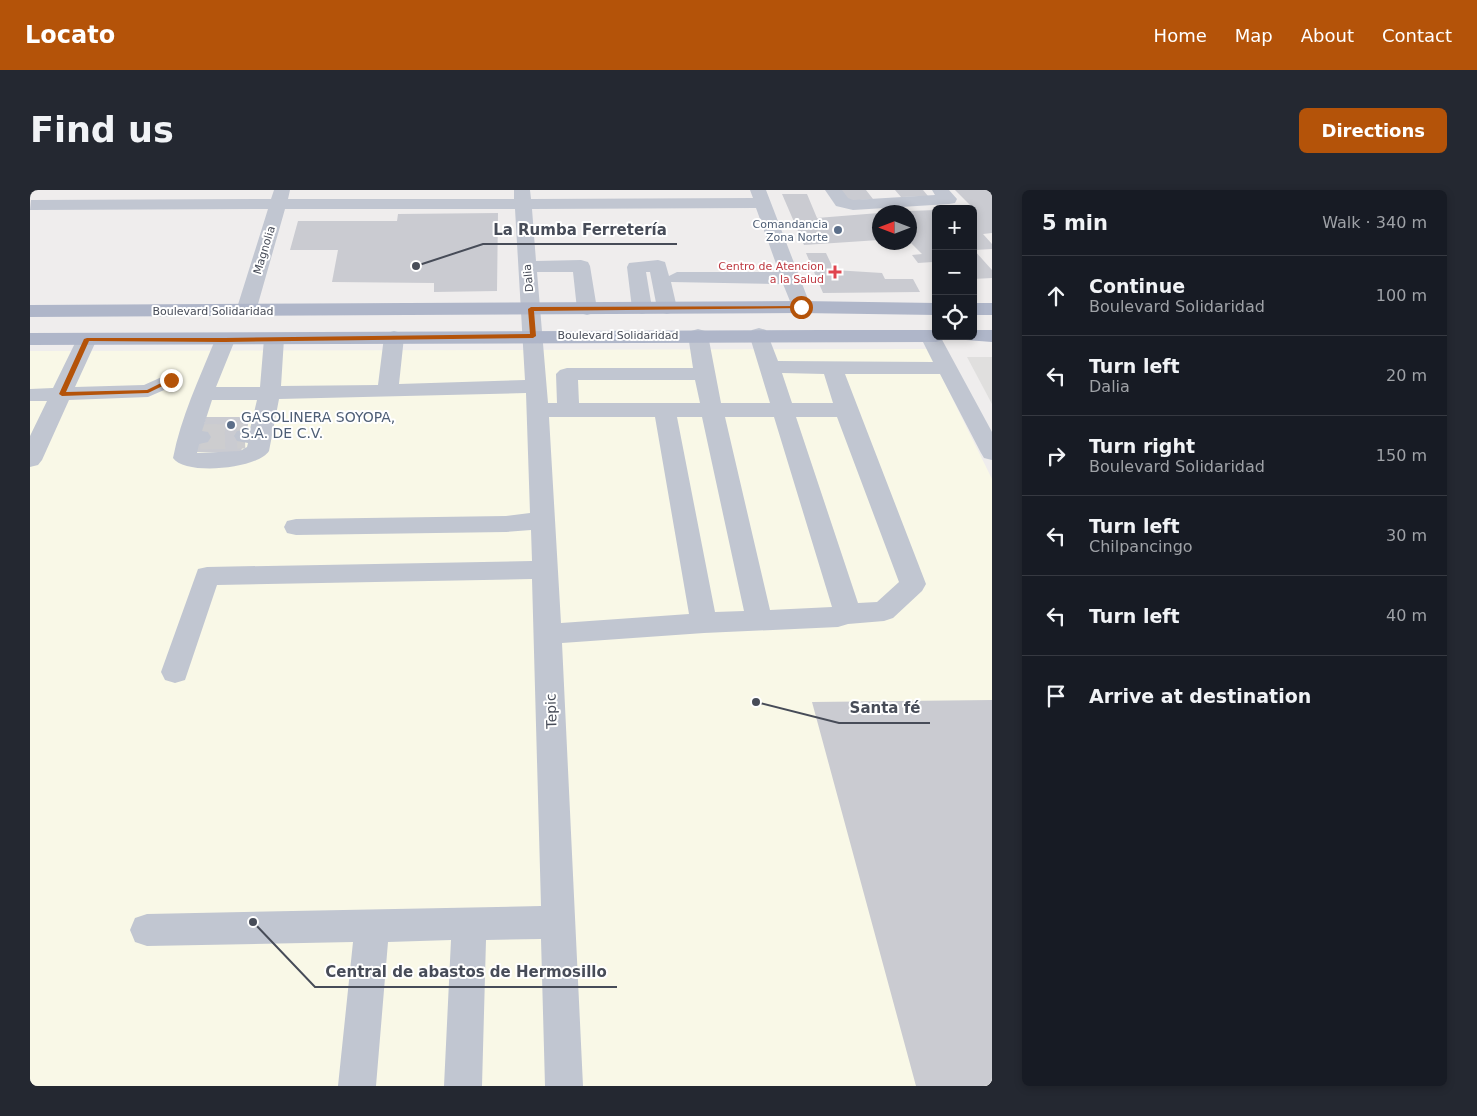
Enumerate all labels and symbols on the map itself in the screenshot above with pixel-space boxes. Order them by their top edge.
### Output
north arrow [872,205,917,250]
callout: La Rumba Ferretería [483,214,677,244]
place label: Comandancia Zona Norte [753,218,828,244]
text: La Rumba Ferretería [493,221,667,239]
street label: Magnolia [251,224,278,276]
marker: Comandancia Zona Norte [832,224,844,236]
place label: Centro de Atencion a la Salud [718,260,824,286]
street label: Dalia [521,263,536,293]
marker: Centro de Atencion a la Salud [828,265,842,279]
route start [790,296,813,319]
street label: Boulevard Solidaridad [153,305,273,318]
street label: Boulevard Solidaridad [558,329,678,342]
route end [160,369,183,392]
place label: GASOLINERA SOYOPA, S.A. DE C.V. [241,409,395,441]
marker: GASOLINERA SOYOPA, S.A. DE C.V. [225,419,237,431]
street label: Tepic [542,693,560,730]
callout: Santa fé [839,693,930,723]
text: Santa fé [850,699,920,717]
callout: Central de abastos de Hermosillo [315,957,617,987]
text: Central de abastos de Hermosillo [325,963,607,981]

